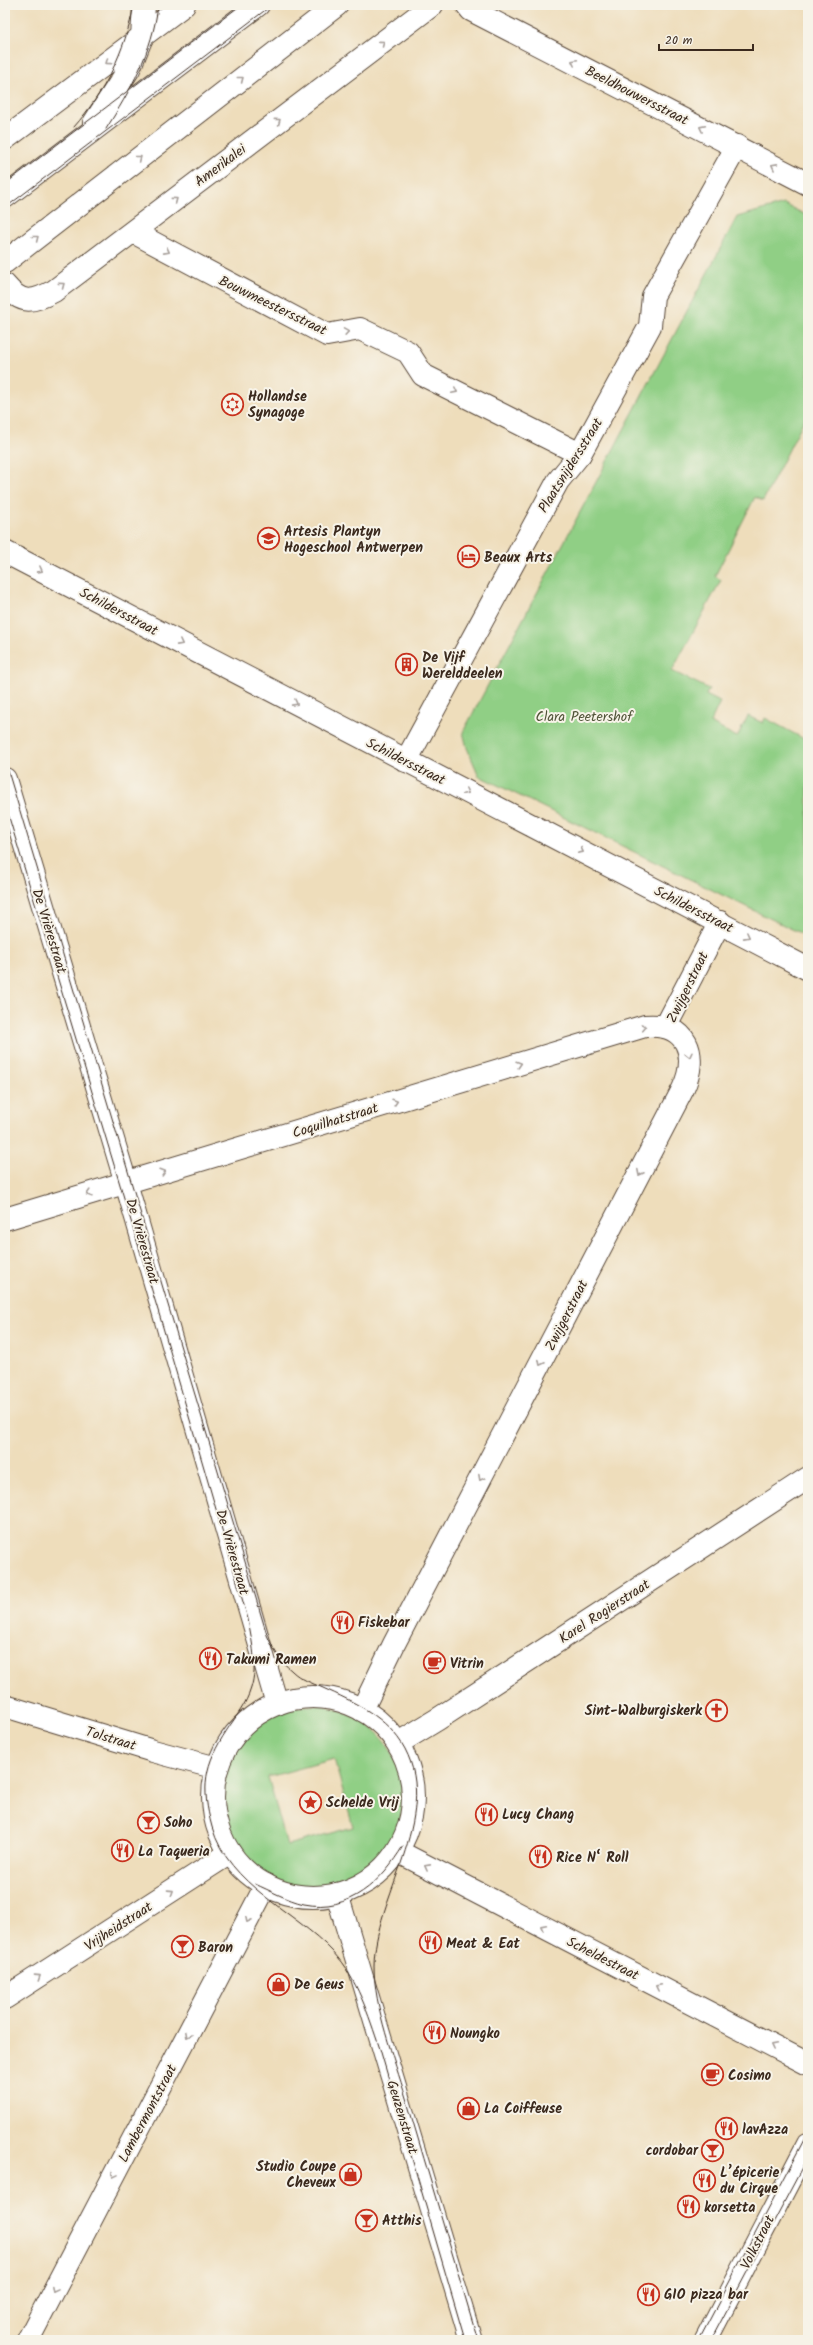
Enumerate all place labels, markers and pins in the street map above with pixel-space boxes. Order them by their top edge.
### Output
place label: Hollandse Synagoge [248,386,307,424]
synagogue icon: Hollandse Synagoge [219,391,245,417]
place label: Artesis Plantyn Hogeschool Antwerpen [284,521,423,559]
school or university icon: Artesis Plantyn Hogeschool Antwerpen [256,526,282,552]
hotel icon: Beaux Arts [455,544,481,570]
place label: Beaux Arts [484,547,553,569]
place label: De Vijf Werelddeelen [422,647,503,685]
building icon: De Vijf Werelddeelen [394,652,420,678]
restaurant icon: Fiskebar [329,1609,355,1635]
place label: Fiskebar [358,1612,411,1634]
restaurant icon: Takumi Ramen [197,1646,223,1672]
place label: Takumi Ramen [226,1649,317,1671]
cafe icon: Vitrin [421,1650,447,1676]
place label: Vitrin [450,1653,484,1675]
church icon: Sint-Walburgiskerk [704,1697,730,1723]
place label: Sint-Walburgiskerk [585,1700,703,1722]
place icon: Schelde Vrij [297,1789,323,1815]
place label: Schelde Vrij [326,1792,400,1814]
restaurant icon: Lucy Chang [473,1801,499,1827]
place label: Lucy Chang [502,1804,574,1826]
bar icon: Soho [136,1809,162,1835]
place label: Soho [164,1812,193,1834]
restaurant icon: La Taqueria [110,1838,136,1864]
place label: La Taqueria [138,1841,210,1863]
restaurant icon: Rice N‘ Roll [528,1844,554,1870]
place label: Rice N‘ Roll [556,1847,629,1869]
restaurant icon: Meat & Eat [417,1930,443,1956]
place label: Meat & Eat [446,1933,521,1955]
bar icon: Baron [169,1934,195,1960]
place label: Baron [198,1937,233,1959]
shop icon: De Geus [265,1971,291,1997]
place label: De Geus [294,1974,345,1996]
restaurant icon: Noungko [421,2020,447,2046]
place label: Noungko [450,2023,500,2045]
cafe icon: Cosimo [700,2062,726,2088]
place label: Cosimo [728,2065,772,2087]
shop icon: La Coiffeuse [456,2095,482,2121]
place label: La Coiffeuse [484,2098,562,2120]
restaurant icon: lavAzza [714,2116,740,2142]
place label: lavAzza [742,2119,788,2141]
bar icon: cordobar [700,2137,726,2163]
place label: cordobar [646,2140,699,2162]
place label: Studio Coupe Cheveux [256,2156,336,2194]
shop icon: Studio Coupe Cheveux [338,2161,364,2187]
place label: L’épicerie du Cirque [720,2162,779,2200]
restaurant icon: L’épicerie du Cirque [692,2167,718,2193]
restaurant icon: korsetta [676,2194,702,2220]
place label: korsetta [704,2197,756,2219]
bar icon: Atthis [354,2207,380,2233]
place label: Atthis [382,2210,422,2232]
restaurant icon: GIO pizza bar [636,2281,662,2307]
place label: GIO pizza bar [664,2284,749,2306]

